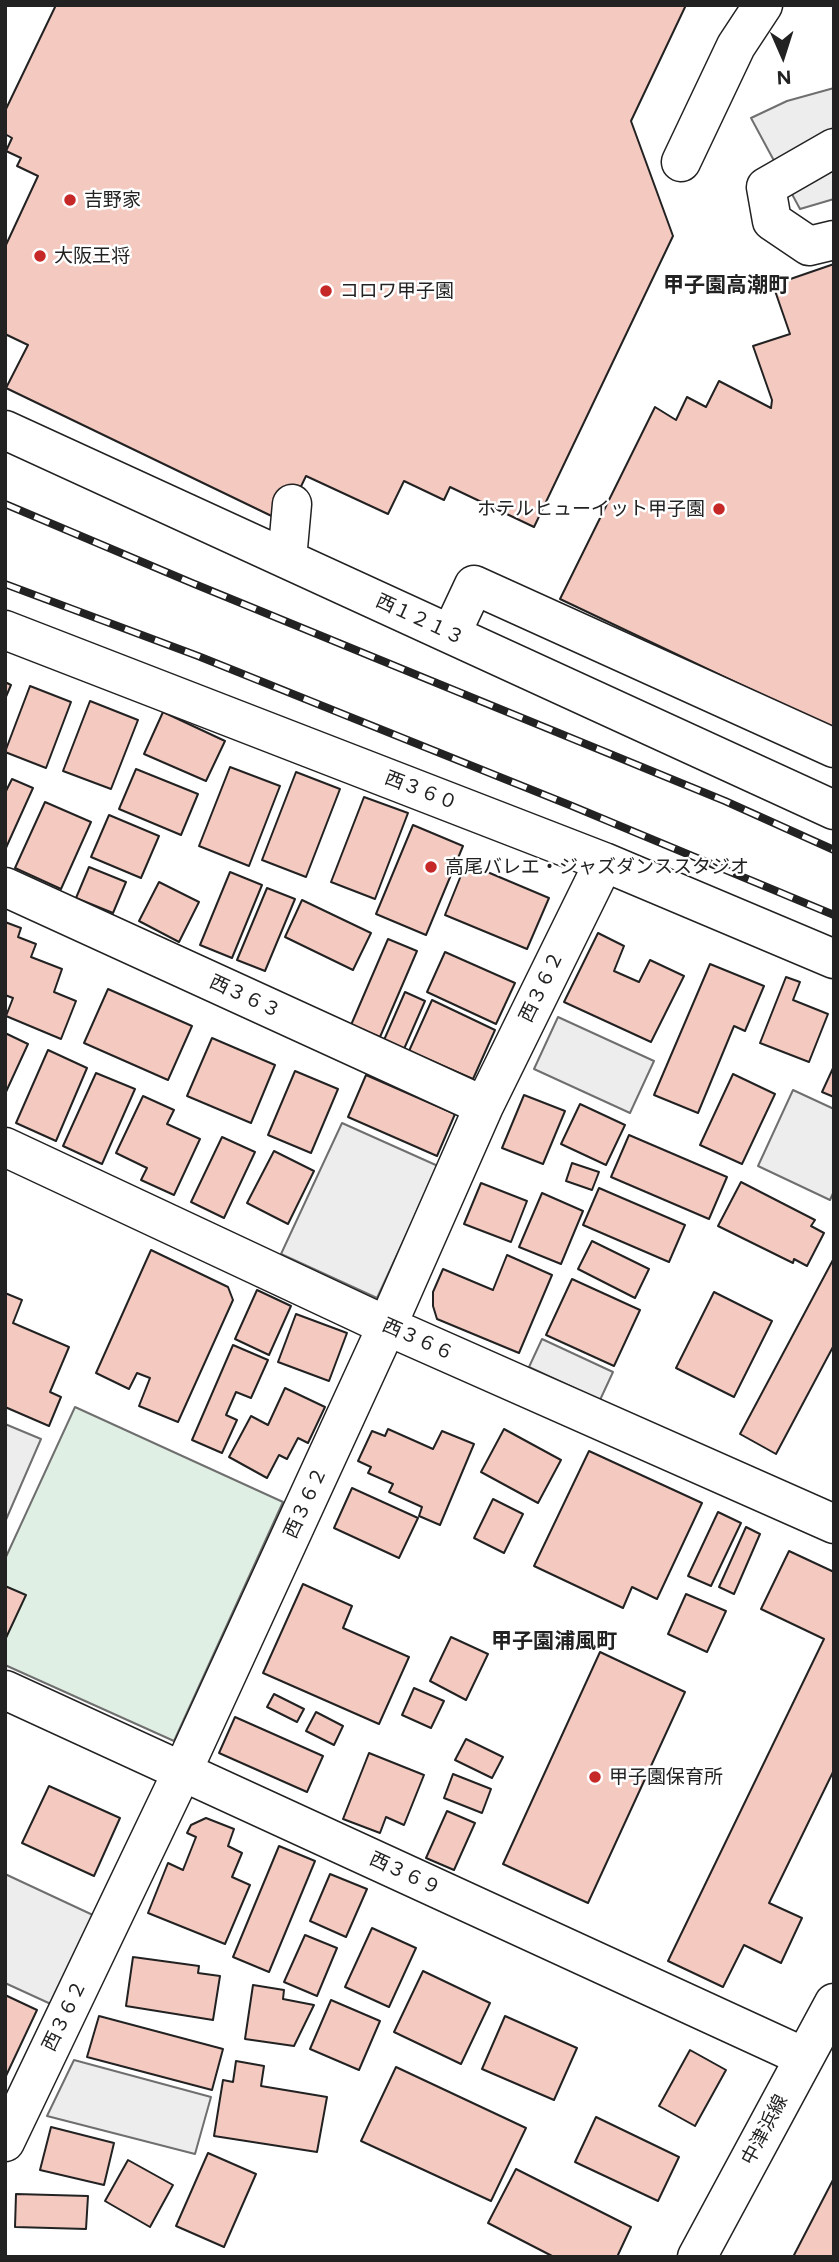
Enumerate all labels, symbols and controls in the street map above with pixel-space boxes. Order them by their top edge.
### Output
north arrow [748,21,818,91]
text: N [776,66,792,89]
place label: 吉野家 [84,189,141,211]
marker: 吉野家 [62,192,78,208]
place label: 大阪王将 [54,245,130,267]
marker: 大阪王将 [32,248,48,264]
district label: 甲子園高潮町 [663,273,789,299]
place label: コロワ甲子園 [340,280,454,302]
marker: コロワ甲子園 [318,283,334,299]
place label: ホテルヒューイット甲子園 [477,498,705,520]
marker: ホテルヒューイット甲子園 [711,501,727,517]
street label: 西１２１３ [372,590,468,650]
street label: 西３６０ [381,767,461,815]
place label: 高尾バレエ・ジャズダンススタジオ [445,856,749,878]
marker: 高尾バレエ・ジャズダンススタジオ [423,859,439,875]
street label: 西３６２ [515,948,569,1026]
street label: 西３６３ [206,971,284,1023]
street label: 西３６６ [379,1314,457,1366]
street label: 西３６２ [280,1464,332,1542]
district label: 甲子園浦風町 [491,1629,617,1655]
place label: 甲子園保育所 [609,1766,723,1788]
marker: 甲子園保育所 [587,1769,603,1785]
street label: 西３６９ [366,1848,444,1900]
street label: 西３６２ [38,1977,92,2055]
street label: 中津浜線 [737,2091,793,2169]

